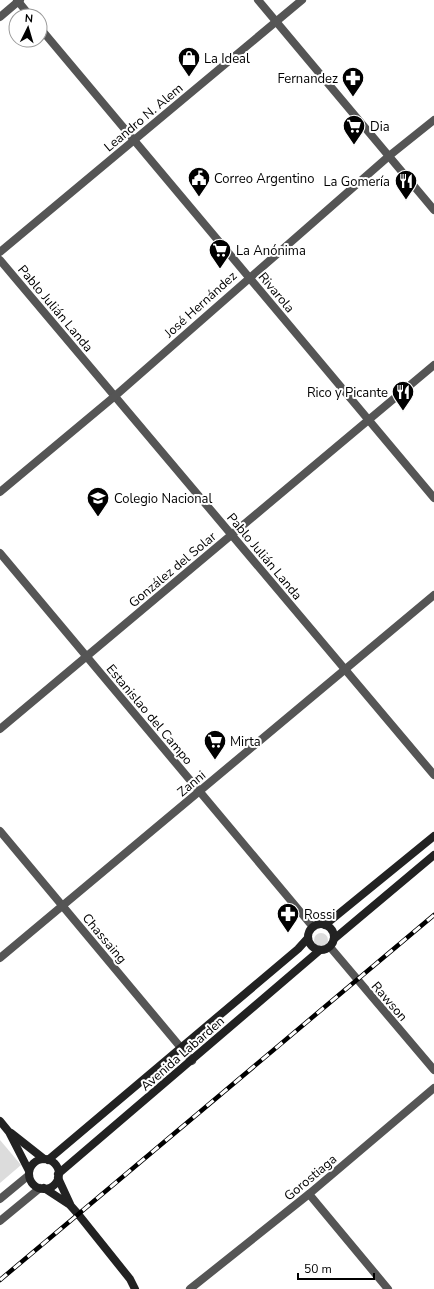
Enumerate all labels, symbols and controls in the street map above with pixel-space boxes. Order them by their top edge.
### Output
north arrow [8,8,48,48]
text: N [24,11,34,26]
shop icon: La Ideal [176,45,202,78]
place label: La Ideal [204,50,250,68]
pharmacy icon: Fernandez [340,65,366,98]
place label: Fernandez [277,70,338,88]
street label: Leandro N. Alem [100,79,187,156]
supermarket icon: Dia [341,113,367,146]
place label: Dia [370,118,390,136]
public building icon: Correo Argentino [186,165,212,198]
restaurant icon: La Gomería [393,168,419,201]
place label: Correo Argentino [214,170,314,188]
place label: La Gomería [323,173,390,191]
supermarket icon: La Anónima [207,237,233,270]
place label: La Anónima [236,242,306,260]
street label: Pablo Julián Landa [13,261,97,356]
street label: José Hernández [160,267,241,343]
street label: Rivarola [254,269,298,317]
restaurant icon: Rico y Picante [390,379,416,412]
place label: Rico y Picante [307,384,388,402]
school or university icon: Colegio Nacional [85,485,111,518]
place label: Colegio Nacional [114,490,212,508]
street label: Pablo Julián Landa [222,509,306,604]
street label: González del Solar [125,528,221,612]
street label: Estanislao del Campo [102,661,197,769]
supermarket icon: Mirta [202,728,228,761]
place label: Mirta [230,733,261,751]
street label: Zanni [174,767,210,801]
pharmacy icon: Rossi [275,901,301,934]
place label: Rossi [304,906,335,924]
street label: Chassaing [78,910,131,968]
street label: Rawson [367,978,412,1025]
street label: Avenida Labarden [137,1012,228,1095]
street label: Gorostiaga [280,1150,341,1205]
scale bar [298,1255,374,1281]
text: 50 m [304,1261,332,1277]

